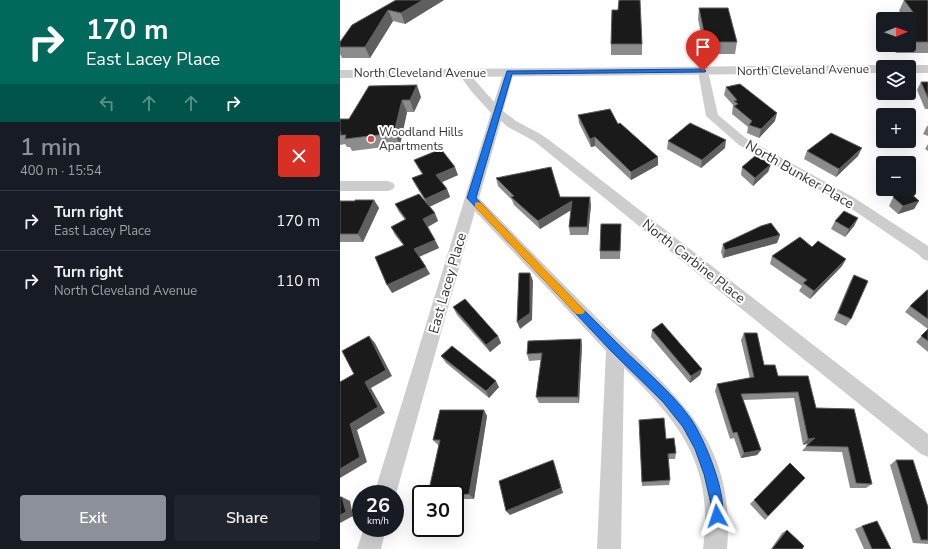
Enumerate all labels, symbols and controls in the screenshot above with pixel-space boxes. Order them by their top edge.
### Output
text: 170 m [86,11,169,49]
north arrow [876,12,916,52]
map controls [876,12,916,196]
icon: right [20,16,72,68]
pin [686,30,720,71]
icon: arrive [692,36,714,58]
text: East Lacey Place [86,47,220,71]
button: layers [876,60,916,100]
street label: North Cleveland Avenue [737,61,869,79]
street label: North Cleveland Avenue [354,65,486,81]
icon: left [96,92,118,114]
icon: ahead [138,92,160,114]
icon: ahead [180,92,202,114]
icon: right [222,92,244,114]
button: + [876,108,916,148]
place label: Woodland Hills Apartments [379,124,464,154]
text: 1 min [20,131,81,163]
marker: Woodland Hills Apartments [366,134,376,144]
button: close [278,135,320,177]
street label: North Bunker Place [742,136,857,213]
button: − [876,156,916,196]
text: 400 m · 15:54 [20,162,102,180]
text: Turn right [54,202,123,222]
icon: right [20,210,42,232]
text: 170 m [276,211,320,231]
street label: North Carbine Place [638,215,749,308]
text: East Lacey Place [54,222,151,240]
street label: East Lacey Place [424,230,471,336]
text: Turn right [54,262,123,282]
icon: right [20,270,42,292]
text: 110 m [276,271,320,291]
text: North Cleveland Avenue [54,282,197,300]
speed limit sign: 30 [412,485,464,537]
text: 26 [366,492,390,519]
button: Exit [20,495,166,541]
button: Share [174,495,320,541]
position arrow [696,495,738,537]
text: km/h [367,514,389,528]

